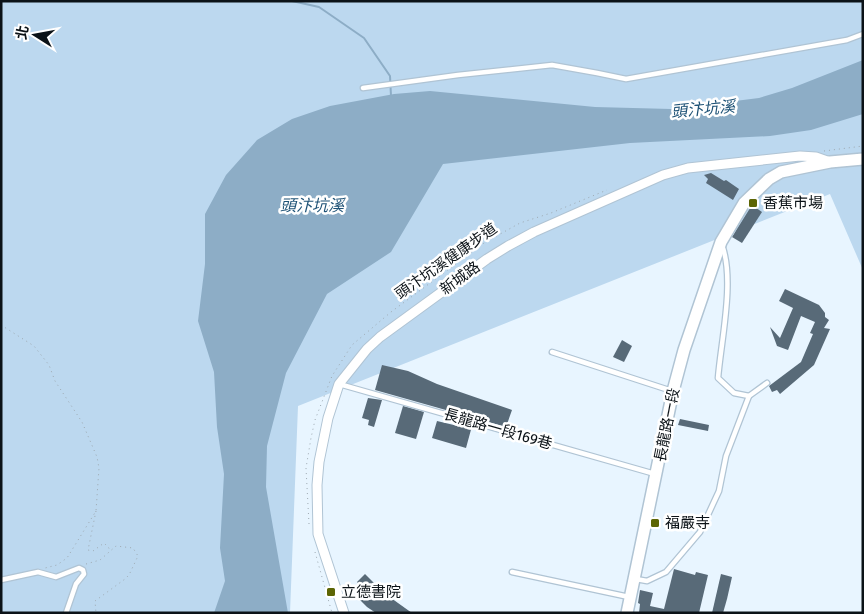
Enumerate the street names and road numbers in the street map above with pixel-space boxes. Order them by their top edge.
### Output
street label: 頭汴坑溪健康步道 [392,219,500,303]
street label: 新城路 [437,257,483,299]
street label: 長龍路一段 [651,386,683,464]
street label: 長龍路一段169巷 [442,405,554,453]

